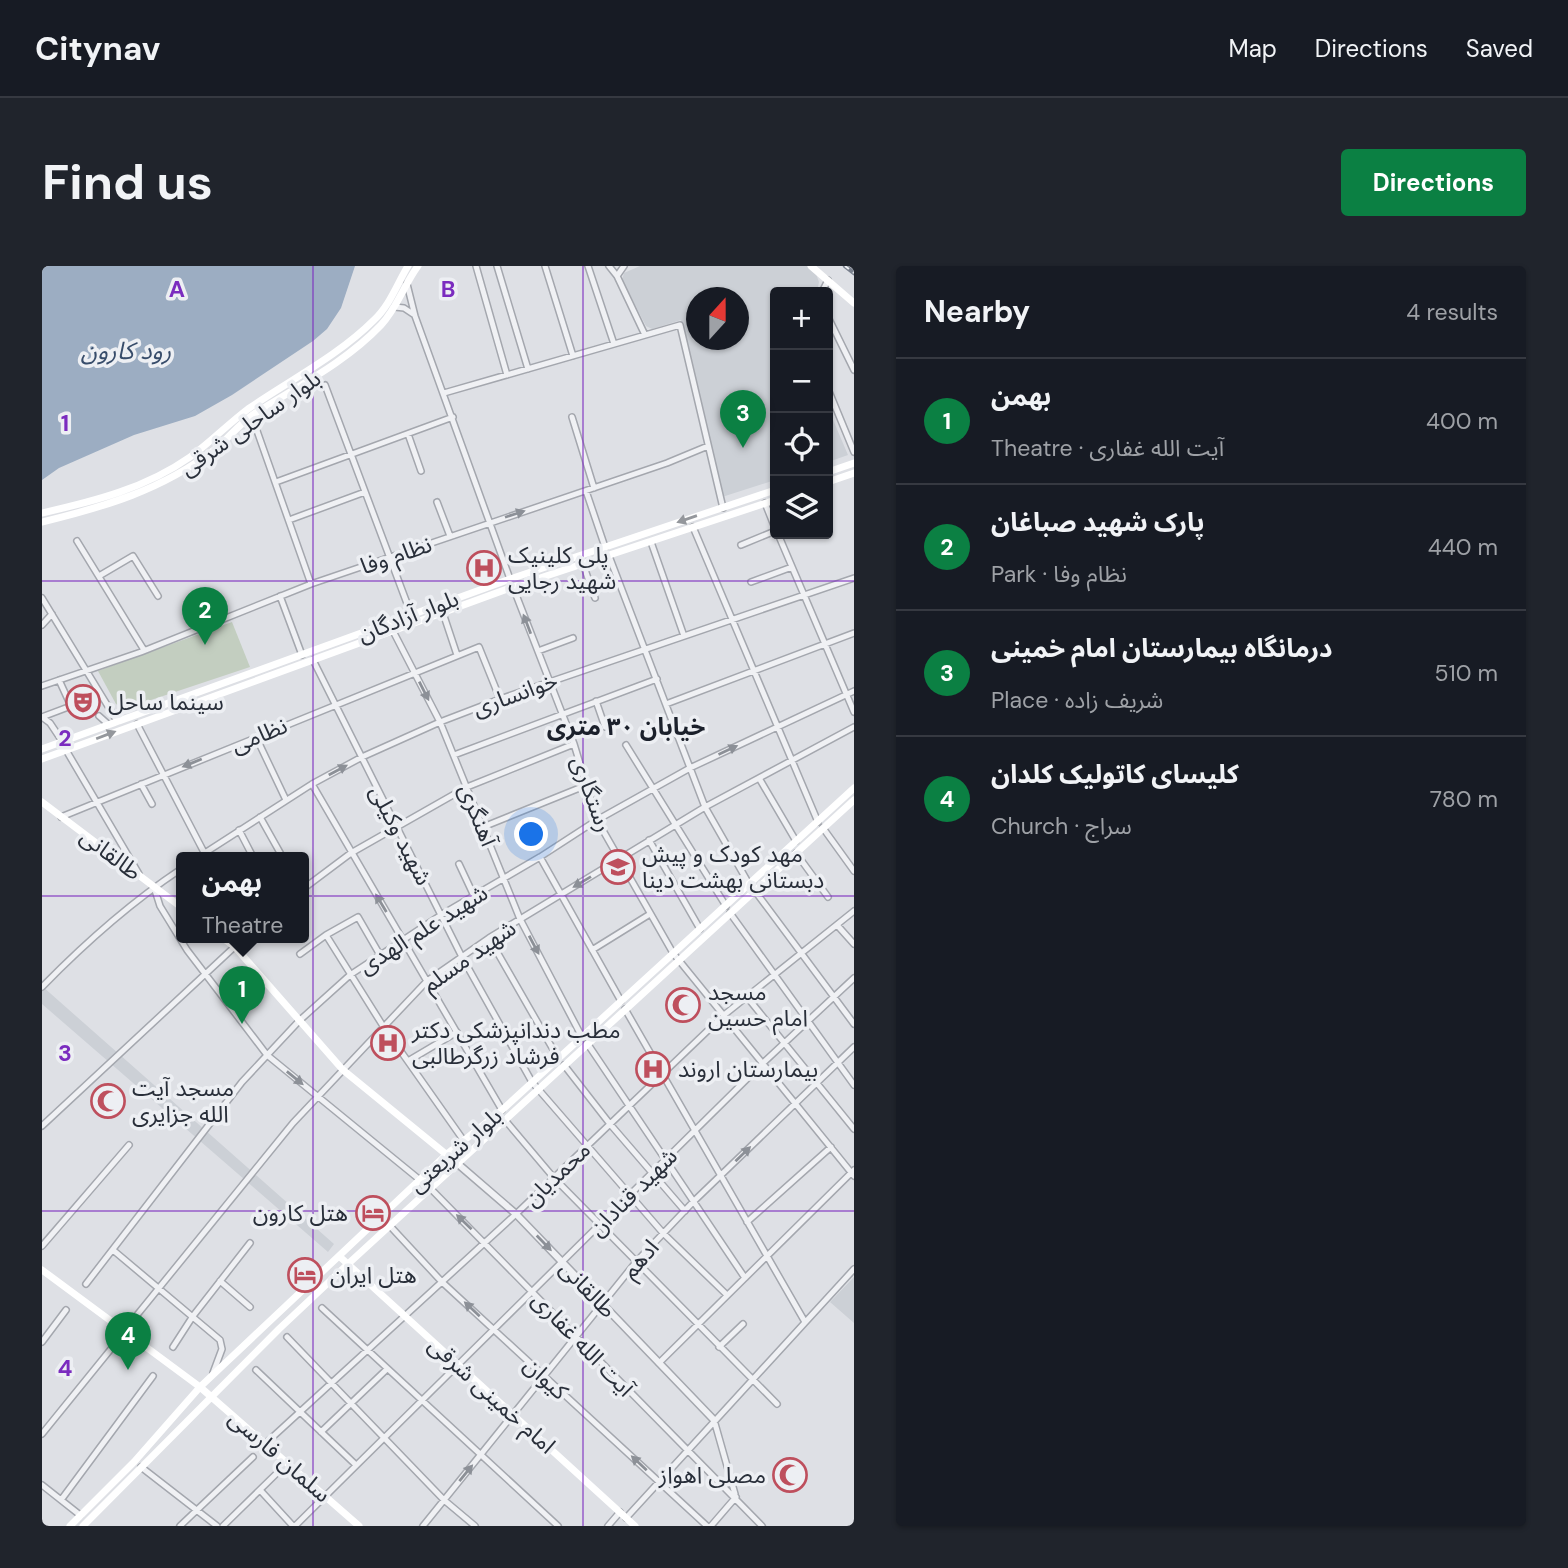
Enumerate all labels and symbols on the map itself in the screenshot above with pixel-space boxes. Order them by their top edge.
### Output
text: A [169,274,185,304]
text: B [441,274,455,304]
north arrow [686,287,749,350]
water label: رود کارون [81,335,171,366]
street label: بلوار ساحلی شرقی [173,363,327,483]
pin: 3 [720,390,766,448]
text: 1 [61,408,69,438]
one-way arrow [505,508,526,519]
one-way arrow [677,514,698,525]
street label: نظام وفا [356,529,437,584]
place label: پلی کلینیک شهید رجایی [508,540,616,596]
hospital icon: پلی کلینیک شهید رجایی [465,549,503,587]
street label: بلوار آزادگان [353,583,463,649]
pin: 2 [182,587,228,645]
one-way arrow [521,613,532,634]
street label: خوانساری [468,665,562,723]
one-way arrow [418,682,430,702]
theatre icon: سینما ساحل [64,683,102,721]
place label: سینما ساحل [108,687,224,717]
street label: نظامی [226,710,292,760]
district label: خیابان ۳۰ متری [547,711,705,742]
text: 2 [58,723,72,753]
one-way arrow [95,729,116,740]
one-way arrow [718,744,738,756]
street label: رستگاری [564,752,620,836]
one-way arrow [182,757,203,768]
one-way arrow [329,764,348,776]
street label: آهنگری [452,779,505,852]
street label: شهید وکیلی [363,780,439,890]
your location [514,817,548,851]
street label: طالقانی [74,821,148,887]
place label: مهد کودک و پیش دبستانی بهشت دینا [642,839,824,895]
school or university icon: مهد کودک و پیش دبستانی بهشت دینا [599,848,637,886]
one-way arrow [572,875,591,888]
street label: شهید علم الهدی [353,877,494,982]
one-way arrow [375,893,387,912]
street label: شهید مسلم [416,913,523,1001]
one-way arrow [528,935,539,955]
pin: 1 [219,966,265,1024]
place label: مسجد امام حسین [708,977,808,1036]
mosque icon: مسجد امام حسین [664,986,702,1024]
place label: مطب دندانپزشکی دکتر فرشاد زرگرطالبی [411,1015,621,1071]
hospital icon: مطب دندانپزشکی دکتر فرشاد زرگرطالبی [369,1024,407,1062]
text: 3 [58,1038,72,1068]
hospital icon: بیمارستان اروند [634,1050,672,1088]
place label: بیمارستان اروند [678,1054,818,1084]
one-way arrow [285,1070,303,1085]
place label: مسجد آیت الله جزایری [132,1073,234,1129]
mosque icon: مسجد آیت الله جزایری [89,1082,127,1120]
street label: بلوار شریعتی [402,1101,508,1199]
street label: محمدیان [517,1135,597,1213]
street label: شهید قنادان [582,1141,684,1243]
one-way arrow [735,1145,752,1162]
hotel icon: هتل کارون [354,1194,392,1232]
place label: هتل کارون [253,1198,348,1228]
one-way arrow [456,1214,473,1231]
street label: ادهم [615,1233,667,1286]
one-way arrow [536,1234,552,1251]
street label: طالقانی [553,1254,623,1324]
hotel icon: هتل ایران [286,1256,324,1294]
place label: هتل ایران [330,1260,417,1290]
street label: آیت الله غفاری [525,1285,641,1404]
one-way arrow [463,1301,481,1317]
pin: 4 [105,1312,151,1370]
street label: امام خمینی شرقی [420,1330,562,1462]
street label: کیوان [517,1350,575,1406]
text: 4 [58,1353,73,1383]
street label: سلمان فارسی [222,1403,338,1509]
one-way arrow [630,1455,648,1471]
mosque icon: مصلی اهواز [771,1456,809,1494]
place label: مصلی اهواز [658,1460,766,1490]
one-way arrow [458,1465,473,1482]

